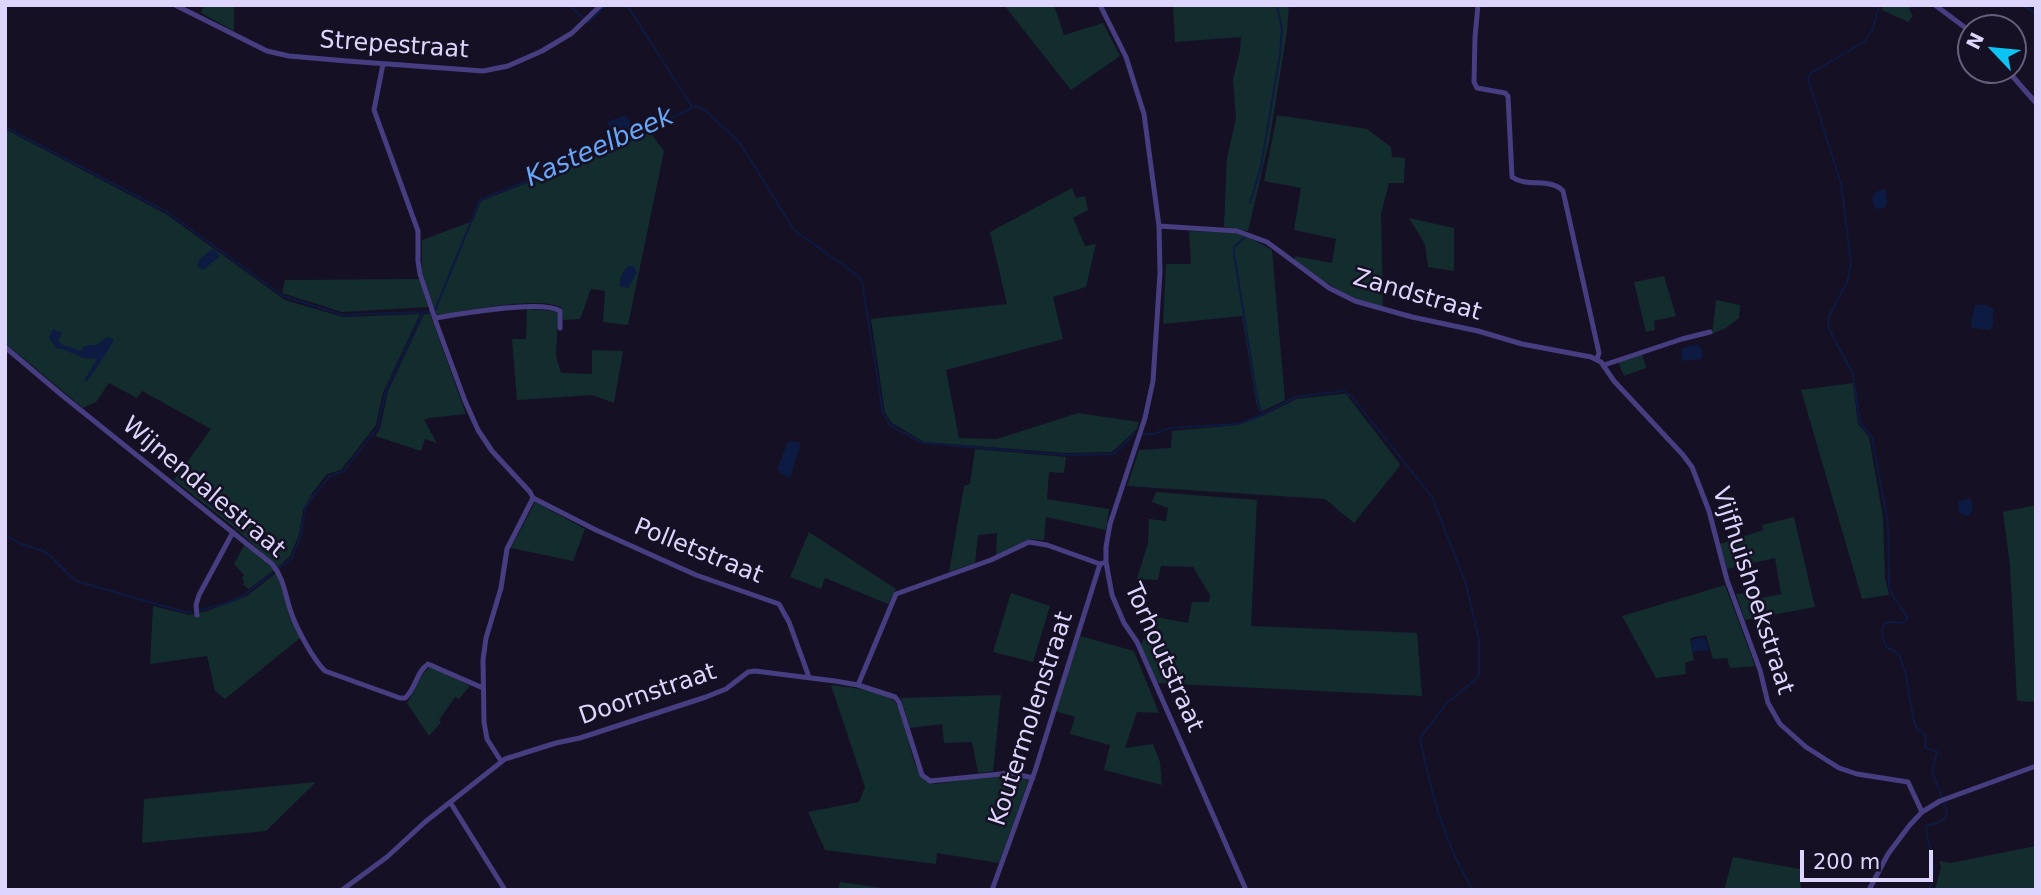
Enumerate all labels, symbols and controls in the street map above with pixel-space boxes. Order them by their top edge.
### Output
north arrow [1957,14,2027,84]
street label: Strepestraat [318,26,470,66]
text: N [1962,29,1988,53]
water label: Kasteelbeek [521,102,679,194]
street label: Zandstraat [1349,264,1485,328]
street label: Wijnendalestraat [116,411,290,565]
street label: Vijfhuishoekstraat [1705,484,1799,698]
street label: Polletstraat [629,513,767,591]
street label: Torhoutstraat [1117,579,1209,737]
street label: Koutermolenstraat [984,608,1080,830]
street label: Doornstraat [576,658,720,732]
scale bar [1803,836,1936,880]
text: 200 m [1813,850,1880,874]

